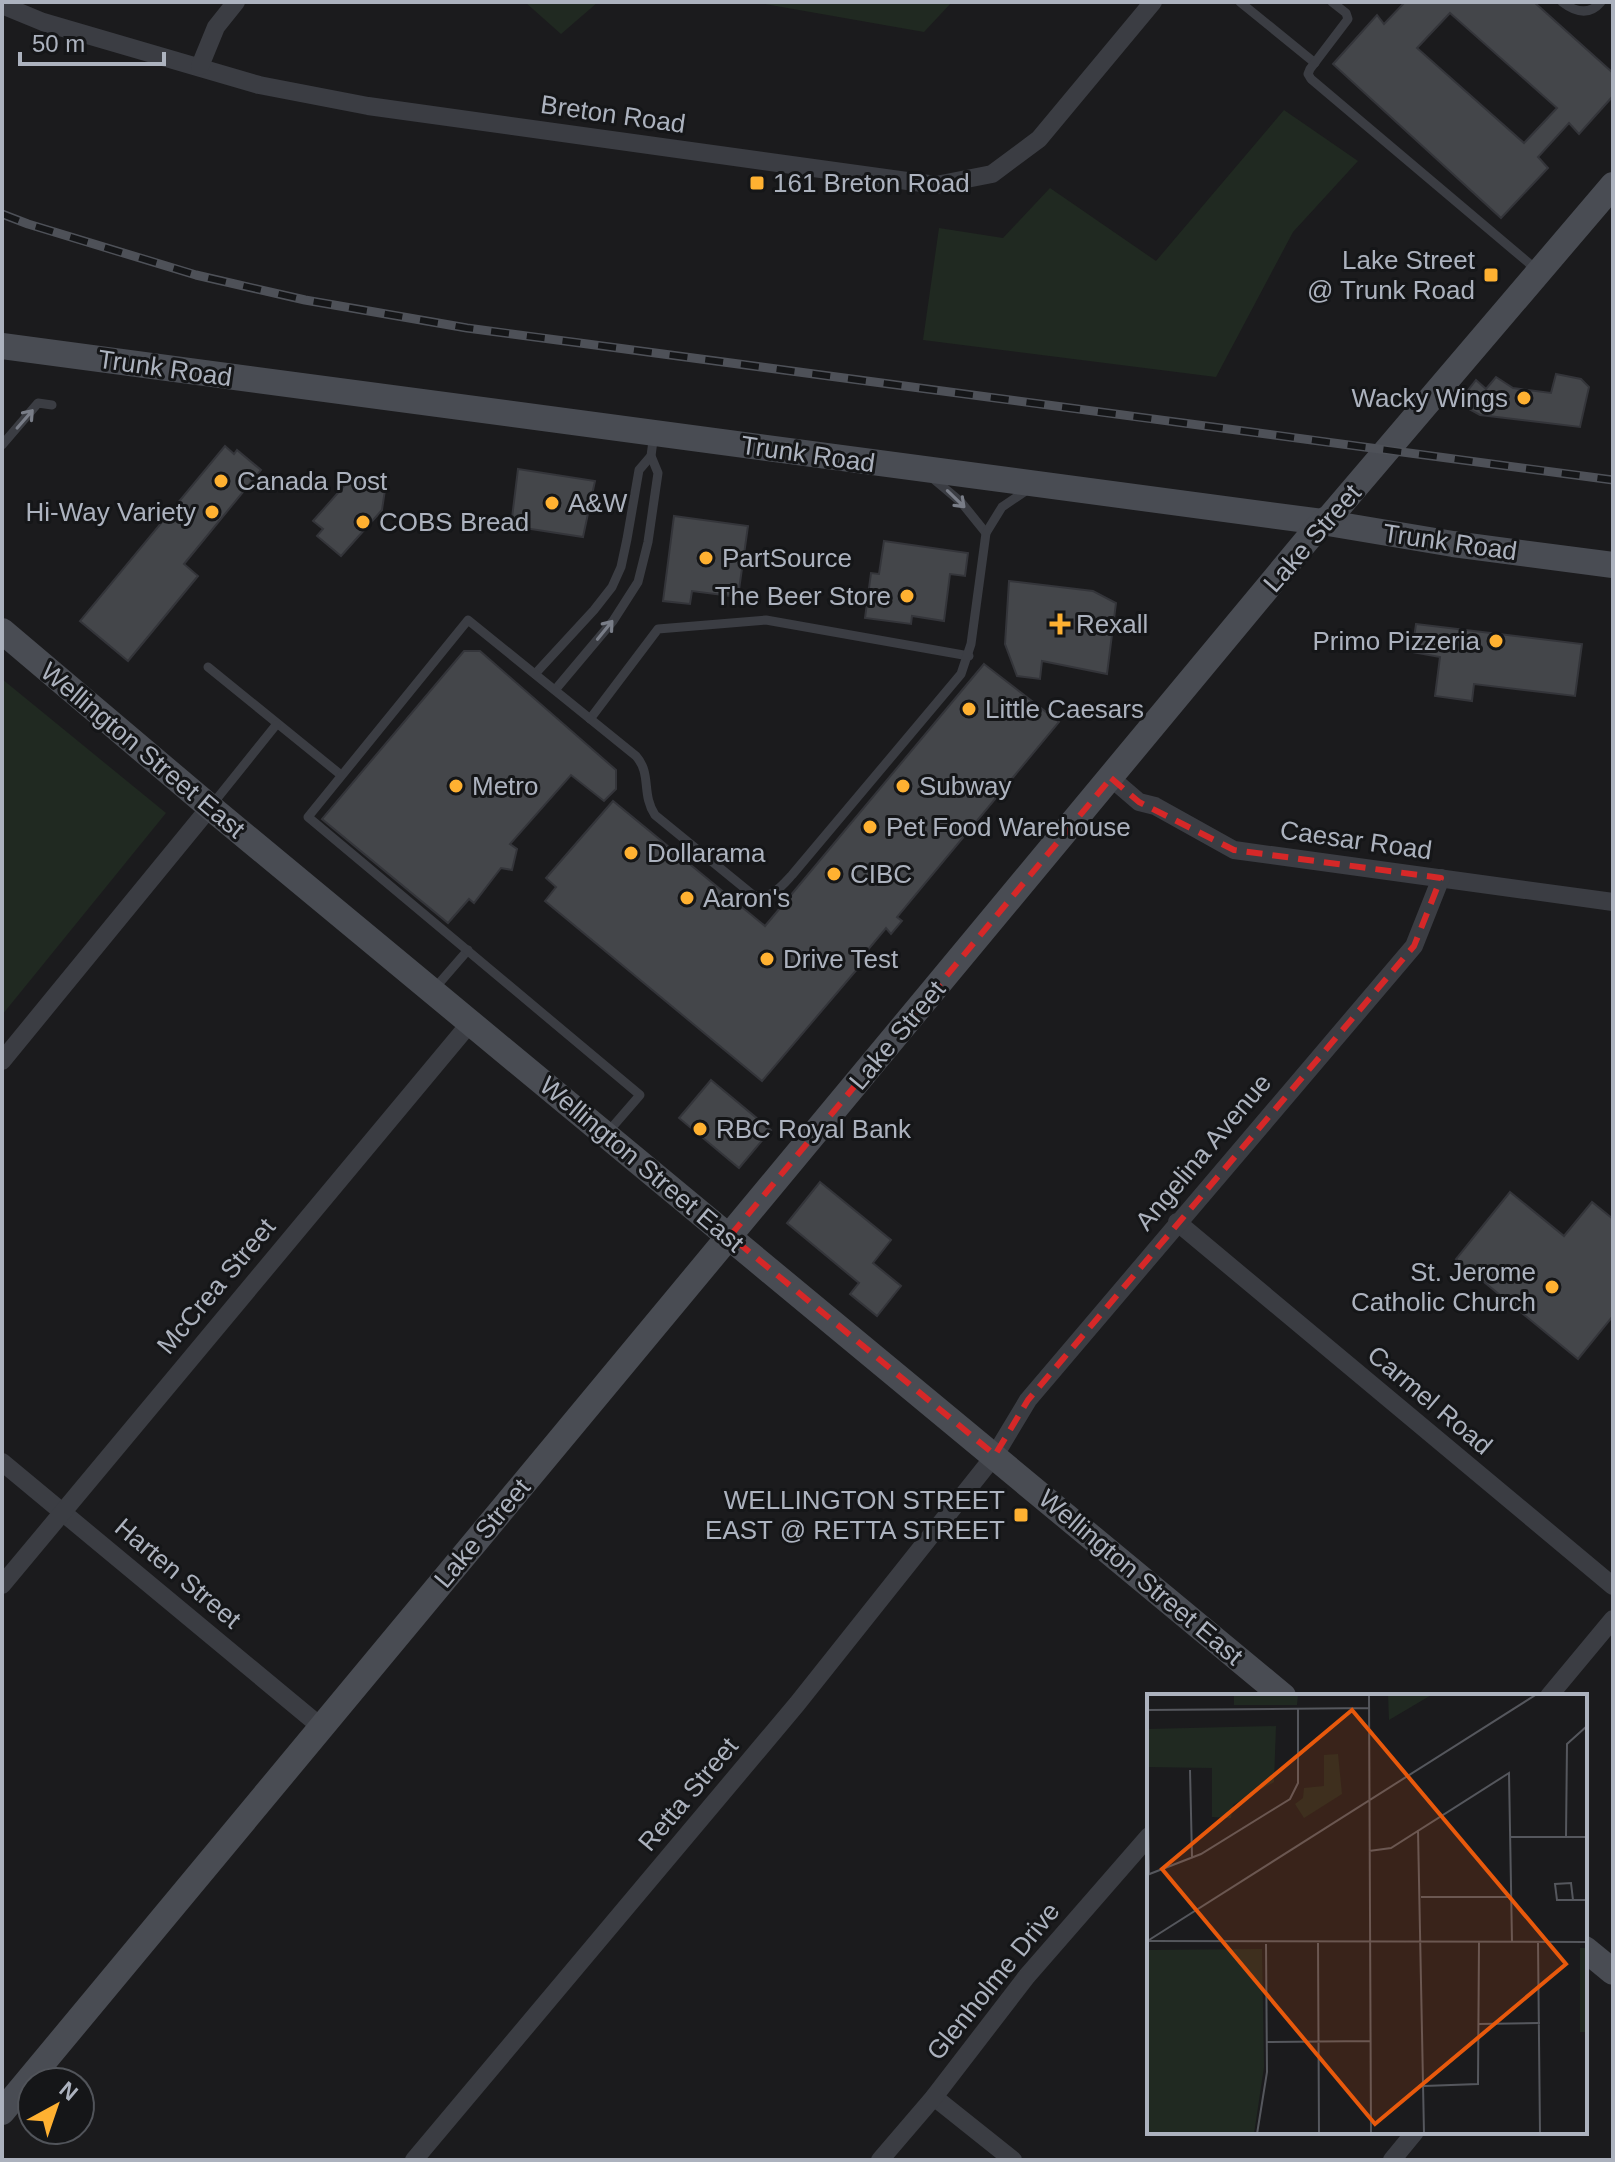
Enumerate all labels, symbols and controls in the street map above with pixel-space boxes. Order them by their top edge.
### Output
scale bar [20,16,164,66]
text: 50 m [32,30,85,57]
street label: Breton Road [539,89,687,139]
place label: 161 Breton Road [773,168,970,198]
marker: 161 Breton Road [748,174,766,192]
place label: Lake Street @ Trunk Road [1307,245,1476,305]
marker: Lake Street @ Trunk Road [1482,266,1500,284]
street label: Trunk Road [96,344,234,392]
place label: Wacky Wings [1352,383,1508,413]
marker: Wacky Wings [1515,389,1533,407]
one-way arrow [16,409,34,429]
street label: Trunk Road [739,430,877,478]
place label: Canada Post [237,466,388,496]
marker: Canada Post [212,472,230,490]
street label: Lake Street [1257,477,1367,598]
place label: A&W [568,488,628,518]
one-way arrow [946,489,965,508]
marker: A&W [543,494,561,512]
place label: Hi-Way Variety [26,497,196,527]
marker: Hi-Way Variety [203,503,221,521]
place label: COBS Bread [379,507,529,537]
marker: COBS Bread [354,513,372,531]
street label: Trunk Road [1381,518,1519,566]
place label: PartSource [722,543,852,573]
marker: PartSource [697,549,715,567]
place label: The Beer Store [715,581,891,611]
marker: The Beer Store [898,587,916,605]
place label: Rexall [1076,609,1148,639]
marker: Rexall [1051,615,1069,633]
one-way arrow [596,620,614,641]
place label: Primo Pizzeria [1312,626,1481,656]
marker: Primo Pizzeria [1487,632,1505,650]
street label: Wellington Street East [35,656,252,845]
place label: Little Caesars [985,694,1144,724]
marker: Little Caesars [960,700,978,718]
place label: Metro [472,771,538,801]
place label: Subway [919,771,1012,801]
marker: Metro [447,777,465,795]
marker: Subway [894,777,912,795]
place label: Pet Food Warehouse [886,812,1131,842]
street label: Caesar Road [1278,814,1434,866]
marker: Pet Food Warehouse [861,818,879,836]
place label: Dollarama [647,838,766,868]
marker: Dollarama [622,844,640,862]
place label: CIBC [850,859,912,889]
marker: CIBC [825,865,843,883]
place label: Aaron's [703,883,790,913]
marker: Aaron's [678,889,696,907]
place label: Drive Test [783,944,899,974]
marker: Drive Test [758,950,776,968]
street label: Lake Street [843,974,952,1096]
street label: Angelina Avenue [1129,1068,1277,1236]
street label: Wellington Street East [534,1070,751,1259]
place label: RBC Royal Bank [716,1114,912,1144]
marker: RBC Royal Bank [691,1120,709,1138]
street label: McCrea Street [151,1212,282,1360]
place label: St. Jerome Catholic Church [1351,1257,1536,1317]
marker: St. Jerome Catholic Church [1543,1278,1561,1296]
street label: Carmel Road [1362,1339,1498,1461]
street label: Lake Street [428,1472,537,1594]
street label: Wellington Street East [1033,1483,1250,1672]
place label: WELLINGTON STREET EAST @ RETTA STREET [705,1485,1005,1545]
marker: WELLINGTON STREET EAST @ RETTA STREET [1012,1506,1030,1524]
street label: Harten Street [109,1512,247,1635]
inset map [1147,1694,1587,2134]
street label: Retta Street [632,1731,745,1857]
street label: Glenholme Drive [920,1896,1066,2066]
north arrow [16,2066,96,2146]
text: N [54,2076,83,2106]

